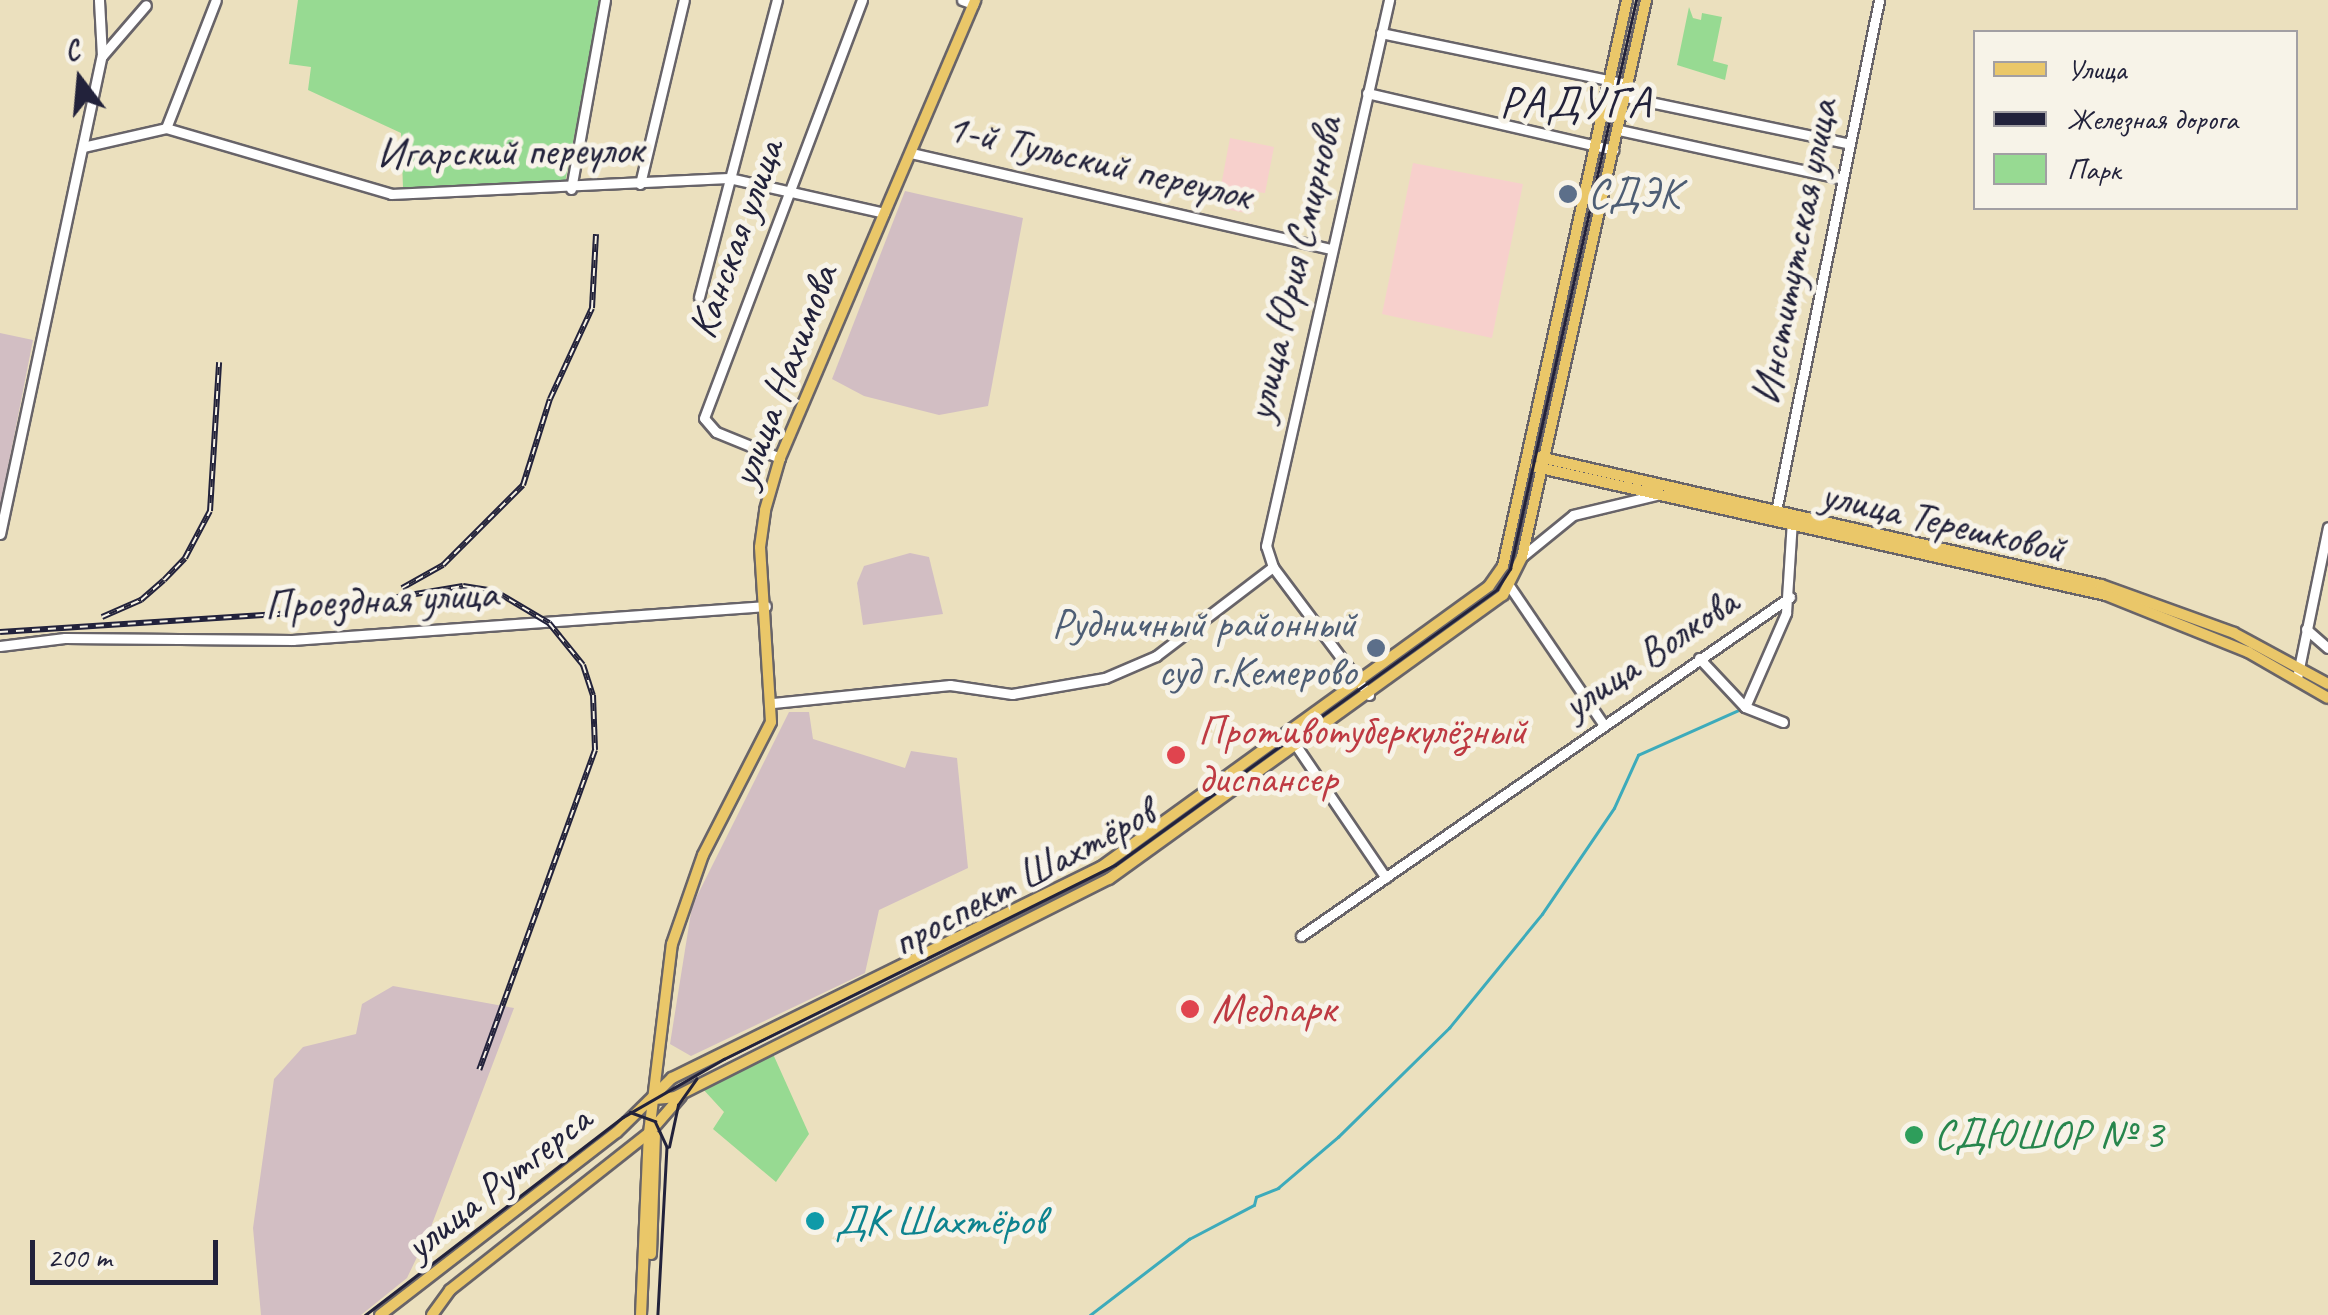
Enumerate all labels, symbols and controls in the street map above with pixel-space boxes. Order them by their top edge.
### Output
north arrow [30,30,130,130]
legend [1973,30,2298,210]
text: С [60,32,83,69]
text: Улица [2067,50,2126,88]
district label: РАДУГА [1497,76,1655,130]
street label: Институтская улица [1740,93,1850,411]
text: Железная дорога [2067,100,2238,138]
street label: 1-й Тульский переулок [942,102,1256,222]
street label: улица Юрия Смирнова [1235,112,1353,426]
street label: Игарский переулок [376,124,644,180]
street label: Канская улица [677,133,795,345]
text: Парк [2067,150,2121,188]
place label: СДЭК [1588,169,1680,219]
marker: СДЭК [1557,183,1579,205]
street label: улица Нахимова [718,257,850,495]
street label: улица Терешковой [1818,470,2068,574]
street label: Проездная улица [261,569,501,631]
street label: улица Волкова [1552,577,1748,731]
place label: Рудничный районный суд г.Кемерово [1052,599,1356,698]
marker: Рудничный районный суд г.Кемерово [1365,637,1387,659]
place label: Противотуберкулёзный диспансер [1198,706,1527,804]
marker: Противотуберкулёзный диспансер [1163,742,1189,768]
street label: проспект Шахтёров [883,788,1163,968]
place label: Медпарк [1212,984,1336,1034]
marker: Медпарк [1177,996,1203,1022]
street label: улица Рутгерса [396,1095,600,1271]
place label: СДЮШОР № 3 [1934,1110,2163,1160]
marker: СДЮШОР № 3 [1903,1124,1925,1146]
place label: ДК Шахтёров [835,1196,1045,1246]
marker: ДК Шахтёров [804,1210,826,1232]
scale bar [35,1220,222,1282]
text: 200 m [47,1238,112,1276]

